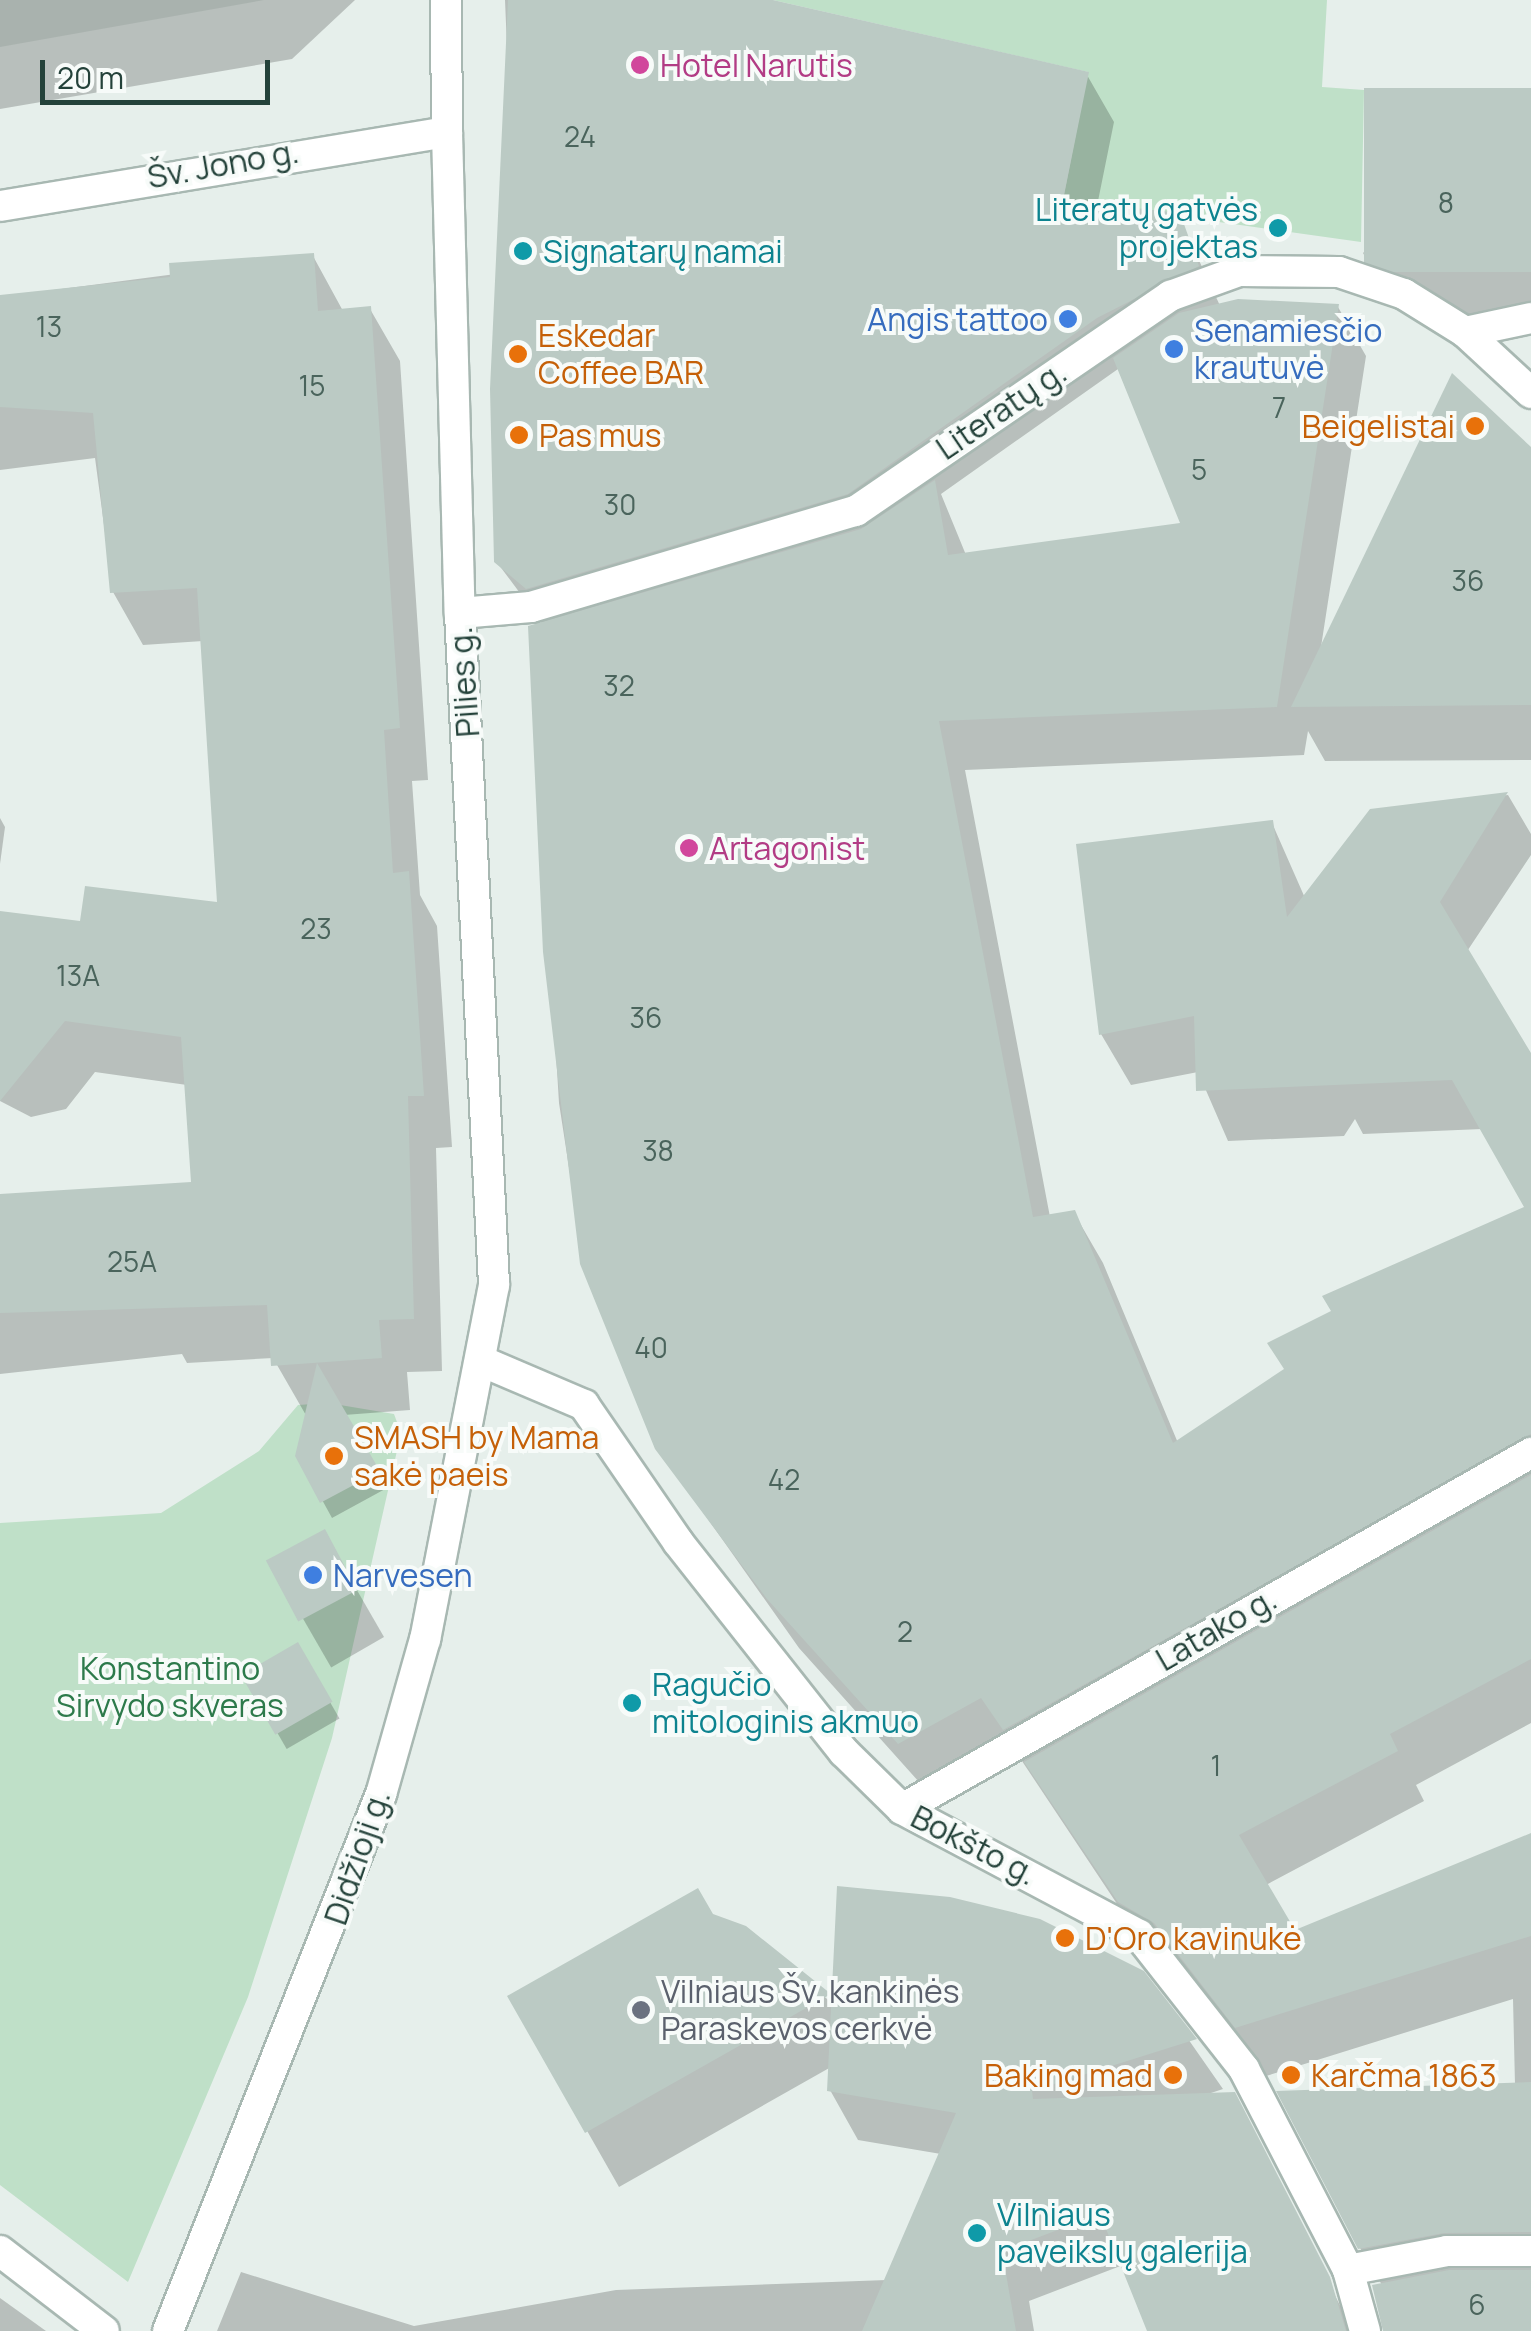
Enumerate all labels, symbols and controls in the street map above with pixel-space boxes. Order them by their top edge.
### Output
scale bar [45,40,275,102]
place label: Hotel Narutis [660,46,853,84]
marker: Hotel Narutis [629,54,651,76]
text: 20 m [57,57,124,98]
house number: 24 [564,119,596,153]
street label: Šv. Jono g. [144,132,302,196]
house number: 8 [1438,185,1454,219]
place label: Literatų gatvės projektas [1035,191,1258,266]
marker: Literatų gatvės projektas [1267,217,1289,239]
place label: Signatarų namai [543,232,783,270]
marker: Signatarų namai [512,240,534,262]
place label: Angis tattoo [867,300,1048,338]
marker: Angis tattoo [1057,308,1079,330]
house number: 13 [36,309,62,343]
place label: Senamiesčio krautuvė [1194,312,1382,387]
place label: Eskedar Coffee BAR [538,317,704,392]
marker: Senamiesčio krautuvė [1163,338,1185,360]
marker: Eskedar Coffee BAR [507,343,529,365]
street label: Literatų g. [929,353,1073,467]
house number: 15 [298,368,326,402]
house number: 7 [1272,390,1286,424]
place label: Beigelistai [1302,407,1455,445]
marker: Beigelistai [1464,415,1486,437]
place label: Pas mus [539,416,662,454]
marker: Pas mus [508,424,530,446]
house number: 5 [1191,452,1207,486]
house number: 30 [604,487,636,521]
house number: 36 [1452,563,1484,597]
street label: Pilies g. [441,625,487,739]
house number: 32 [603,668,635,702]
place label: Artagonist [709,829,865,867]
marker: Artagonist [678,837,700,859]
house number: 23 [300,911,332,945]
house number: 13A [56,958,100,992]
house number: 36 [630,1000,662,1034]
house number: 38 [642,1133,674,1167]
house number: 25A [107,1244,157,1278]
house number: 40 [634,1330,668,1364]
place label: SMASH by Mama sakė paeis [354,1419,599,1494]
marker: SMASH by Mama sakė paeis [323,1445,345,1467]
house number: 42 [768,1462,800,1496]
place label: Narvesen [333,1556,473,1594]
marker: Narvesen [302,1564,324,1586]
street label: Latako g. [1149,1579,1283,1679]
house number: 2 [897,1614,913,1648]
park label: Konstantino Sirvydo skveras [56,1650,284,1725]
place label: Ragučio mitologinis akmuo [652,1666,919,1741]
marker: Ragučio mitologinis akmuo [621,1692,643,1714]
house number: 1 [1211,1748,1221,1782]
street label: Didžioji g. [316,1784,398,1930]
street label: Bokšto g. [905,1797,1043,1893]
place label: D'Oro kavinukė [1085,1919,1302,1957]
marker: D'Oro kavinukė [1054,1927,1076,1949]
place label: Vilniaus Šv. kankinės Paraskevos cerkvė [661,1973,960,2048]
marker: Vilniaus Šv. kankinės Paraskevos cerkvė [630,1999,652,2021]
place label: Baking mad [984,2056,1153,2094]
place label: Karčma 1863 [1311,2056,1497,2094]
marker: Baking mad [1162,2064,1184,2086]
marker: Karčma 1863 [1280,2064,1302,2086]
place label: Vilniaus paveikslų galerija [997,2196,1248,2271]
marker: Vilniaus paveikslų galerija [966,2222,988,2244]
house number: 6 [1468,2287,1486,2321]

